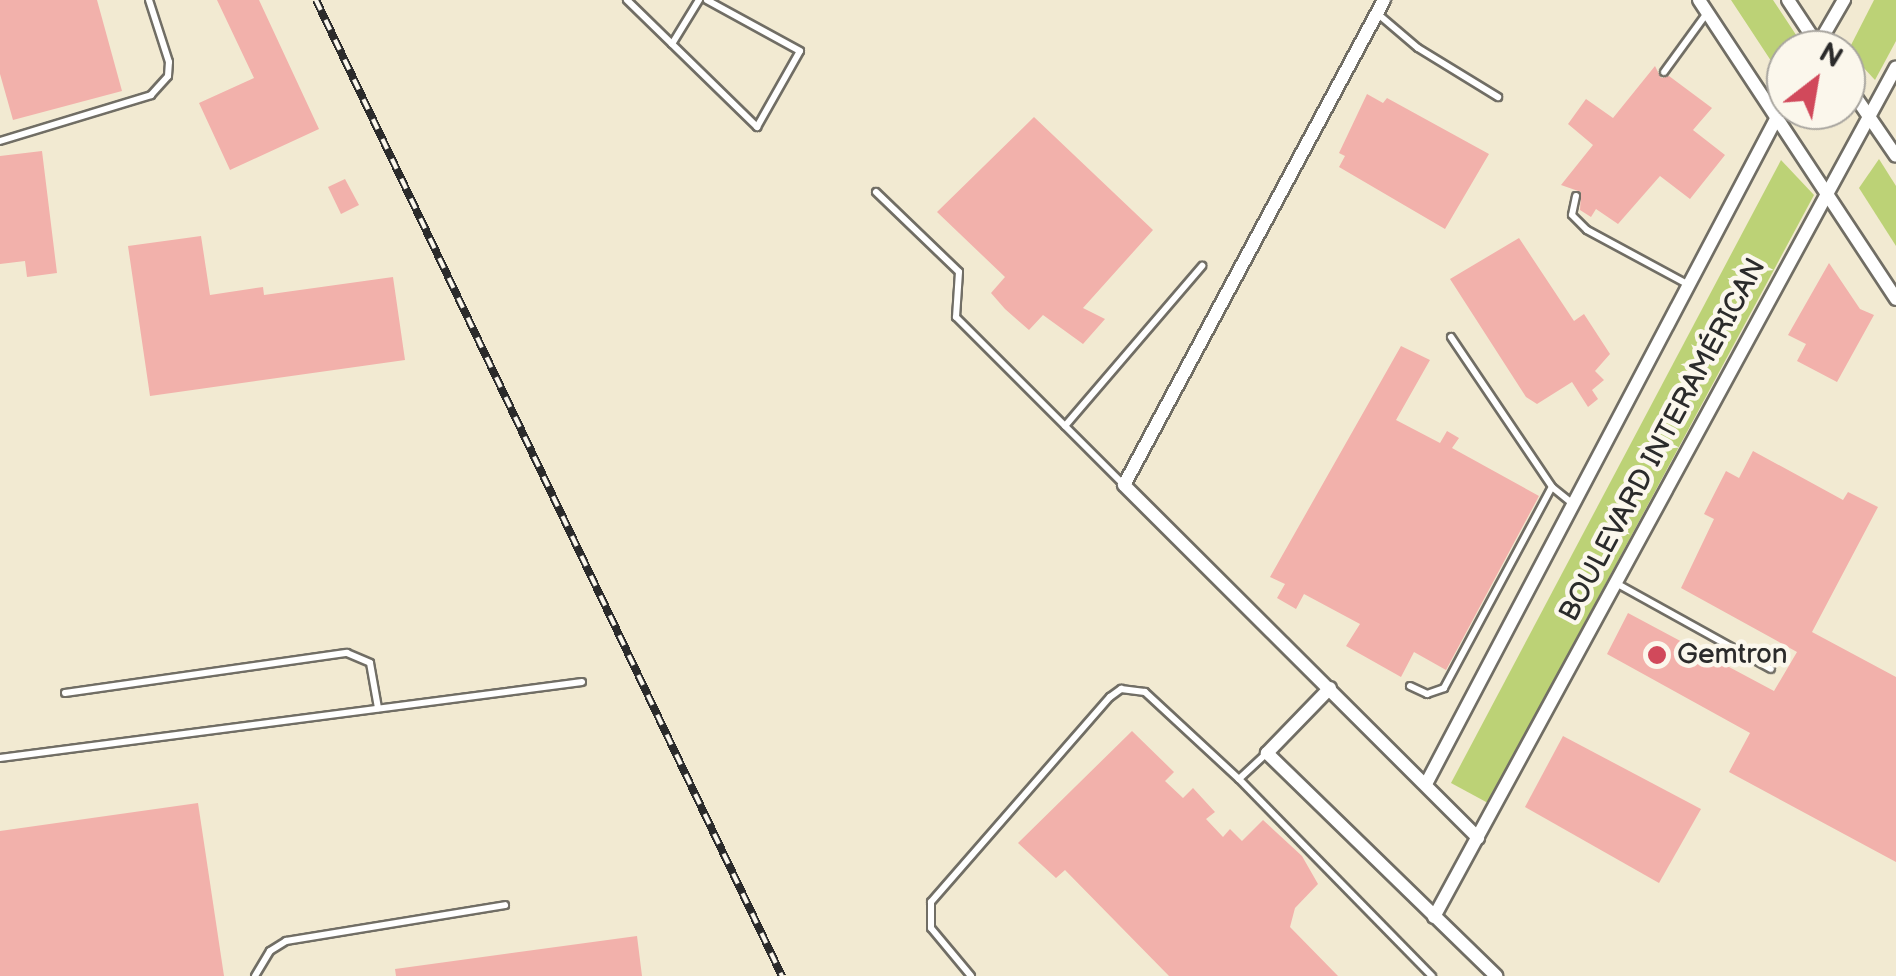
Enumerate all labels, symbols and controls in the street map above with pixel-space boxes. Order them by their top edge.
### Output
north arrow [1766,30,1866,130]
text: N [1813,36,1848,75]
street label: BOULEVARD INTERAMÉRICAN [1553,253,1773,627]
place label: Gemtron [1677,638,1788,672]
marker: Gemtron [1646,644,1668,666]

